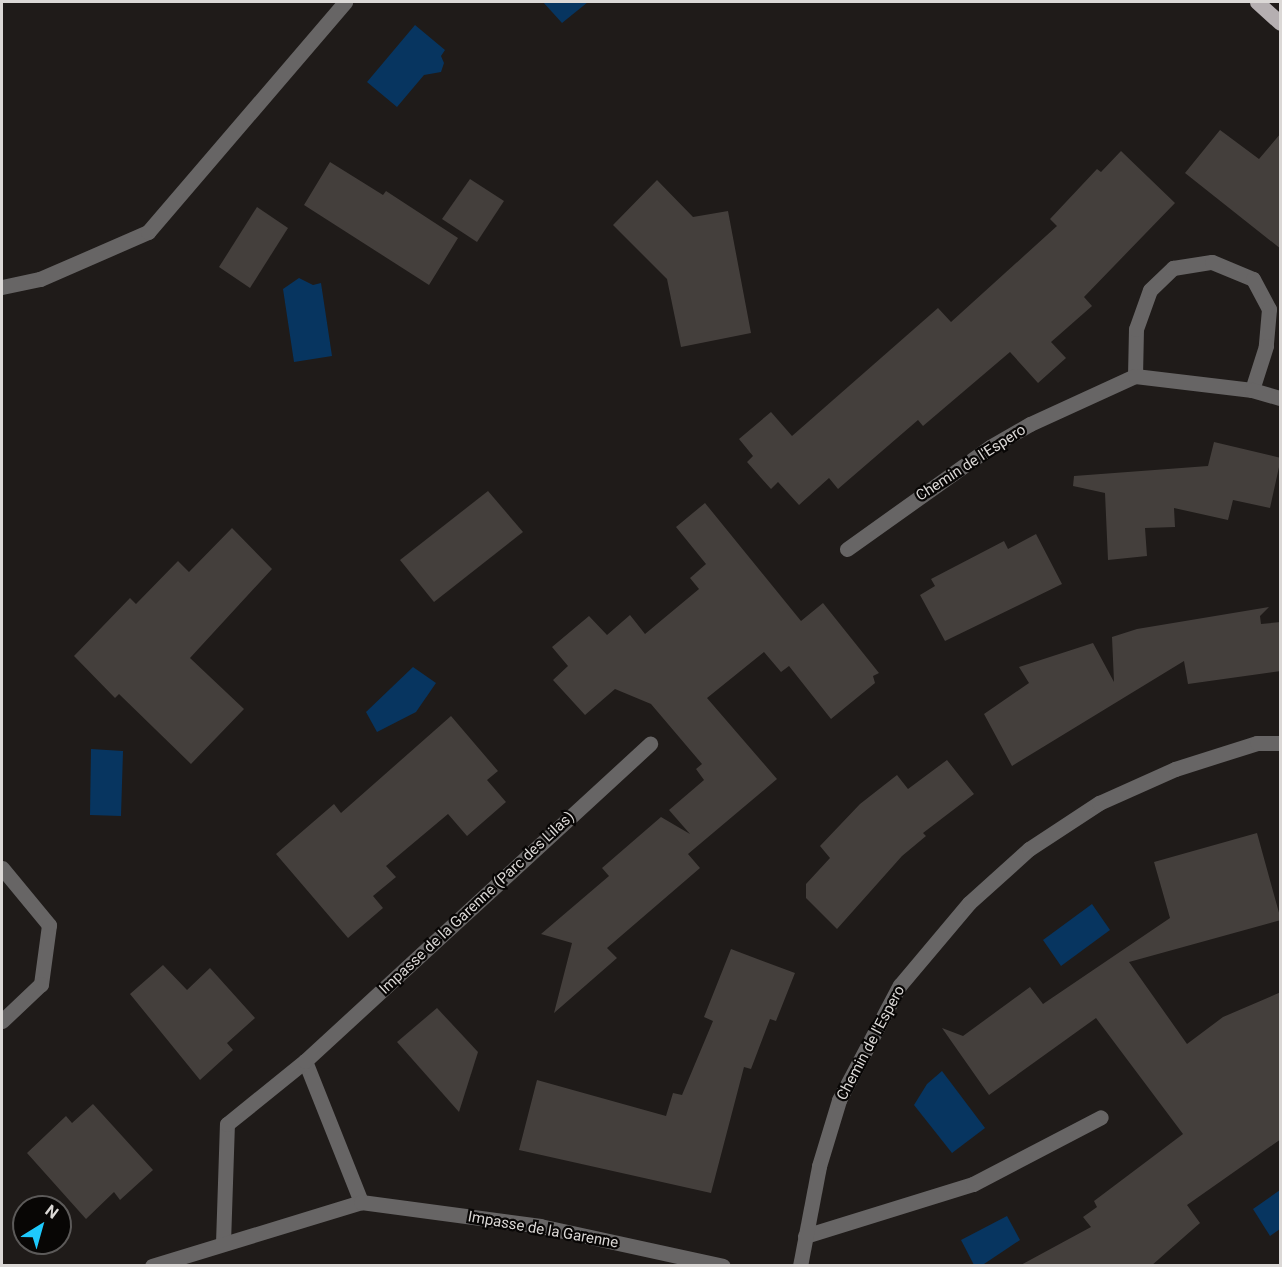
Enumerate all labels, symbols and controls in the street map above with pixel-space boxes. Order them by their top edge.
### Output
street label: Chemin de l'Espero [913,421,1029,505]
street label: Impasse de la Garenne (Parc des Lilas) [376,808,578,998]
street label: Chemin de l'Espero [833,983,909,1103]
north arrow [12,1195,72,1255]
text: N [42,1201,62,1223]
street label: Impasse de la Garenne [466,1208,620,1252]

